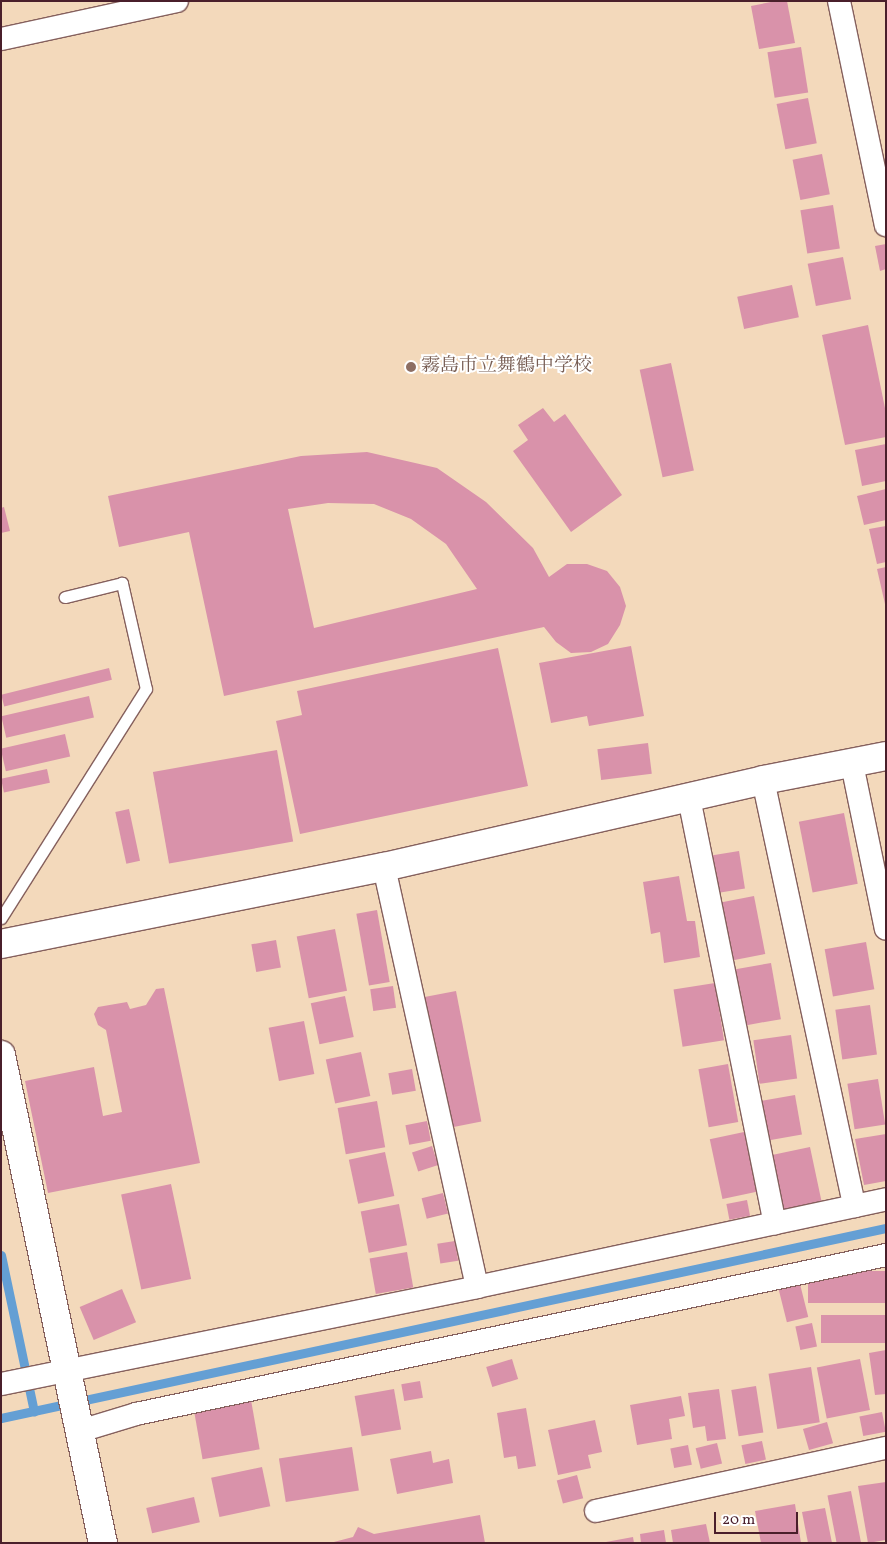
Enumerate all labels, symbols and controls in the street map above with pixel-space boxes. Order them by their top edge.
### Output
place label: 霧島市立舞鶴中学校 [421,356,592,378]
marker: 霧島市立舞鶴中学校 [405,361,417,373]
scale bar [717,1502,801,1534]
text: 20 m [722,1510,755,1531]

